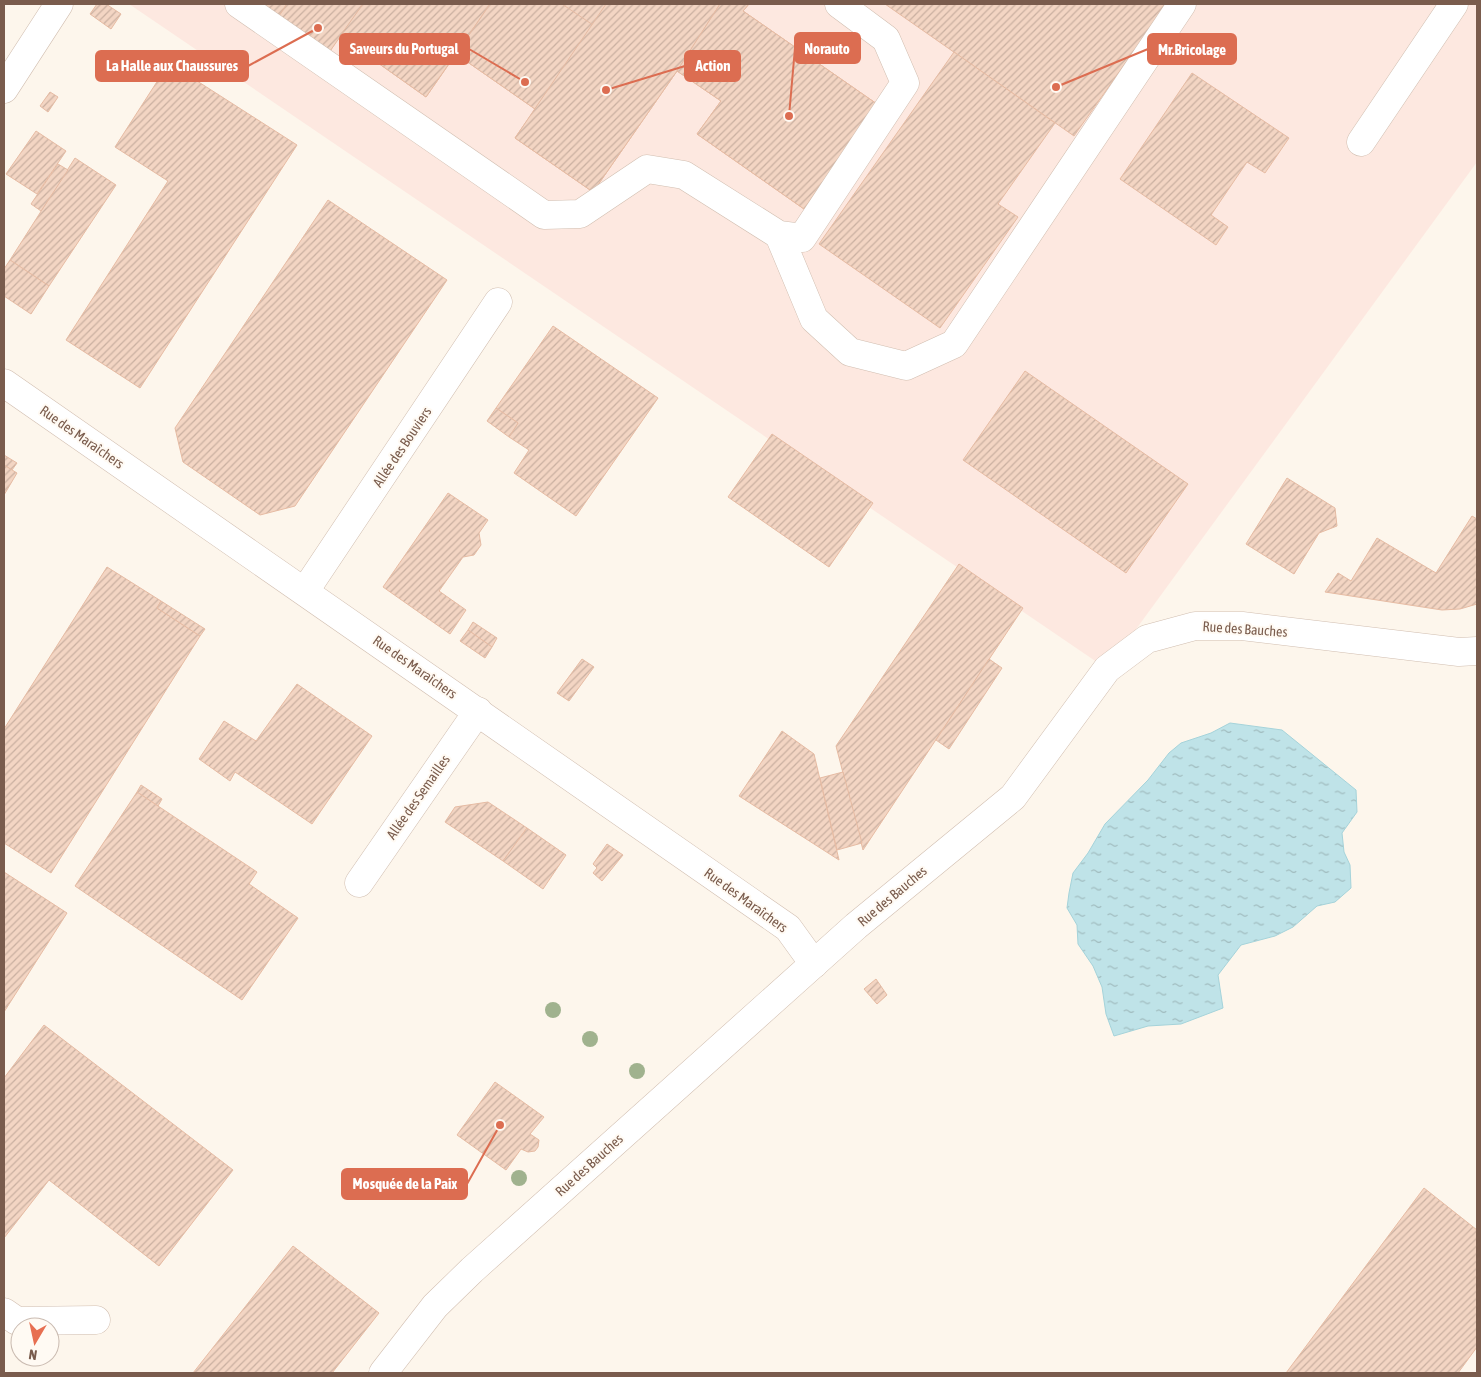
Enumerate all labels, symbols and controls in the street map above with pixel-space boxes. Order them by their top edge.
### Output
callout: Norauto [795,33,860,63]
callout: Saveurs du Portugal [340,34,469,64]
callout: Mr.Bricolage [1148,34,1236,64]
text: Saveurs du Portugal [350,40,459,57]
text: Norauto [804,40,850,57]
text: Mr.Bricolage [1158,41,1226,58]
callout: La Halle aux Chaussures [96,51,248,81]
callout: Action [685,51,740,81]
text: La Halle aux Chaussures [106,57,239,74]
text: Action [695,57,731,74]
street label: Rue des Maraîchers [37,402,127,472]
street label: Allée des Bouviers [369,404,435,490]
street label: Rue des Bauches [1202,618,1288,640]
street label: Rue des Maraîchers [370,632,460,702]
street label: Allée des Semailles [383,752,453,842]
street label: Rue des Bauches [854,863,930,929]
street label: Rue des Maraîchers [701,865,791,936]
street label: Rue des Bauches [552,1131,626,1199]
callout: Mosquée de la Paix [342,1169,467,1199]
text: Mosquée de la Paix [353,1175,457,1192]
north arrow [10,1317,60,1367]
text: N [28,1346,38,1363]

